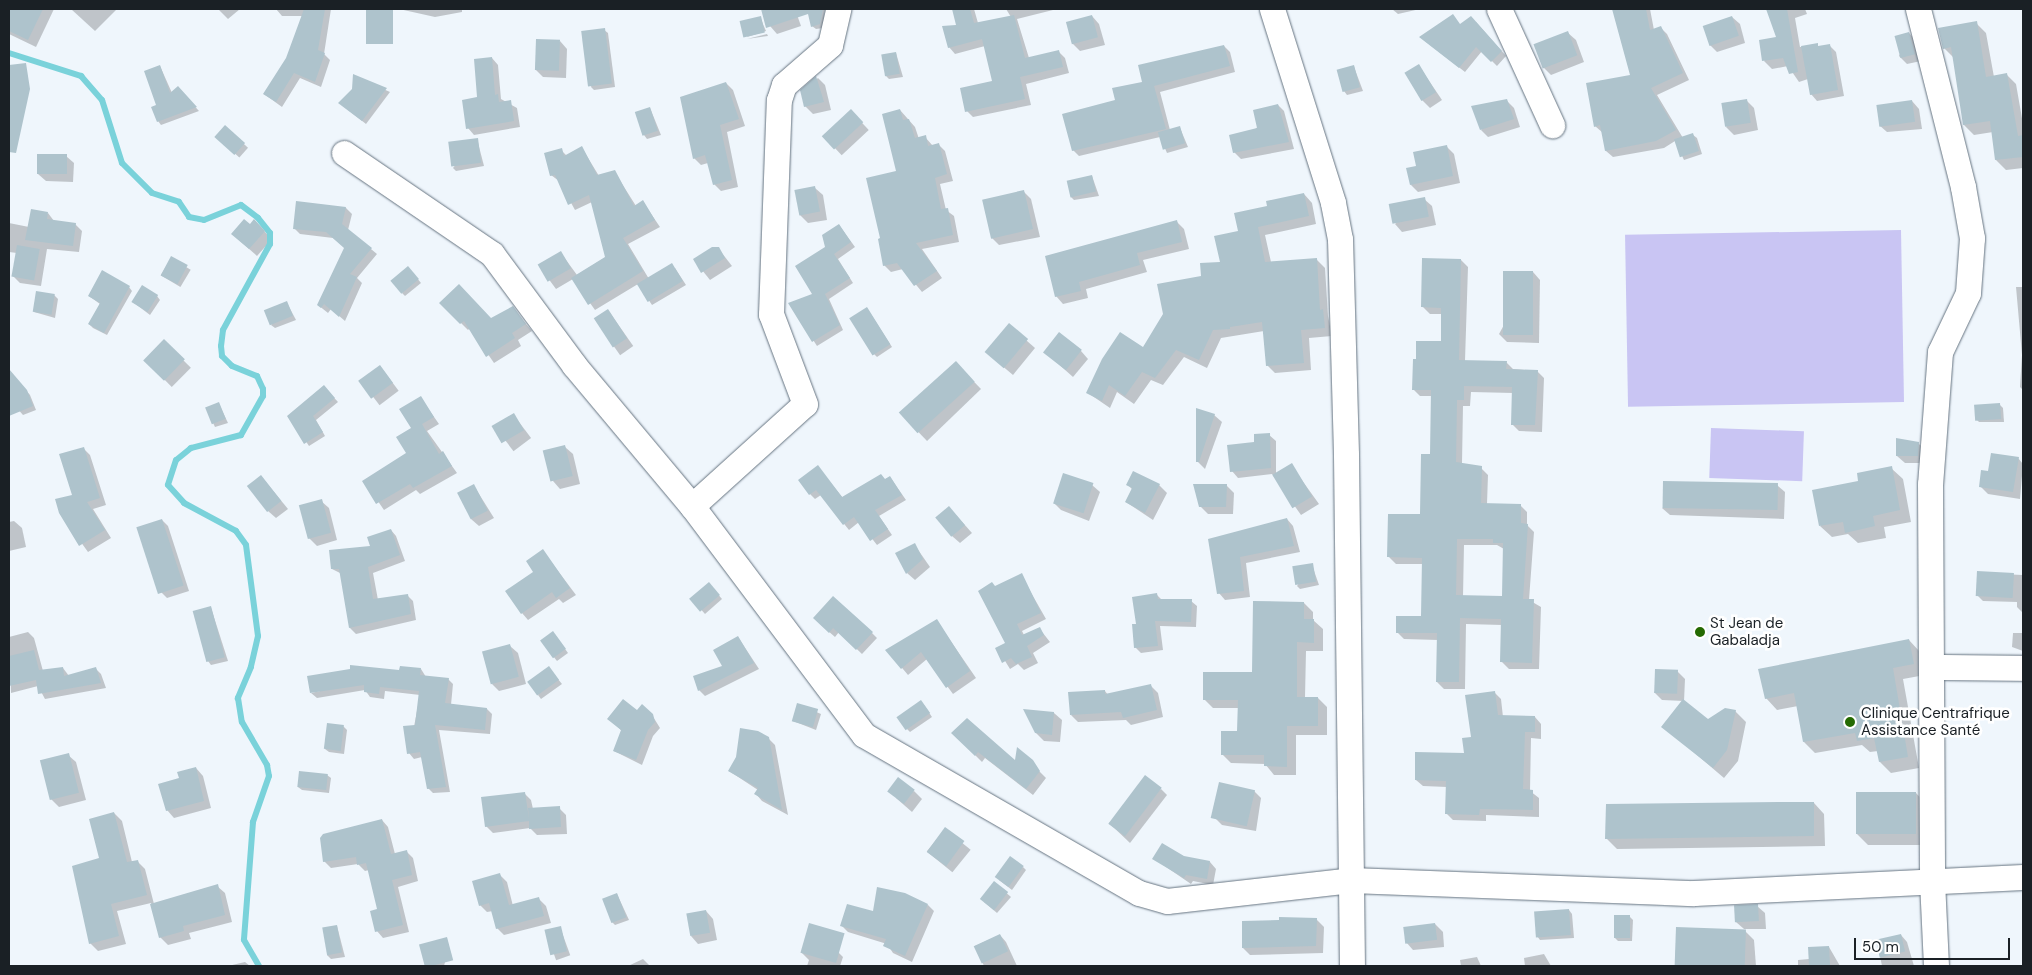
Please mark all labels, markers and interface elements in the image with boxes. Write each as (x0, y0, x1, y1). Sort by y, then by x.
place label: St Jean de Gabaladja (1710, 614, 1783, 649)
marker: St Jean de Gabaladja (1694, 626, 1706, 638)
place label: Clinique Centrafrique Assistance Santé (1861, 704, 2010, 739)
marker: Clinique Centrafrique Assistance Santé (1843, 715, 1857, 729)
scale bar (1857, 928, 2013, 960)
text: 50 m (1862, 937, 1899, 957)

